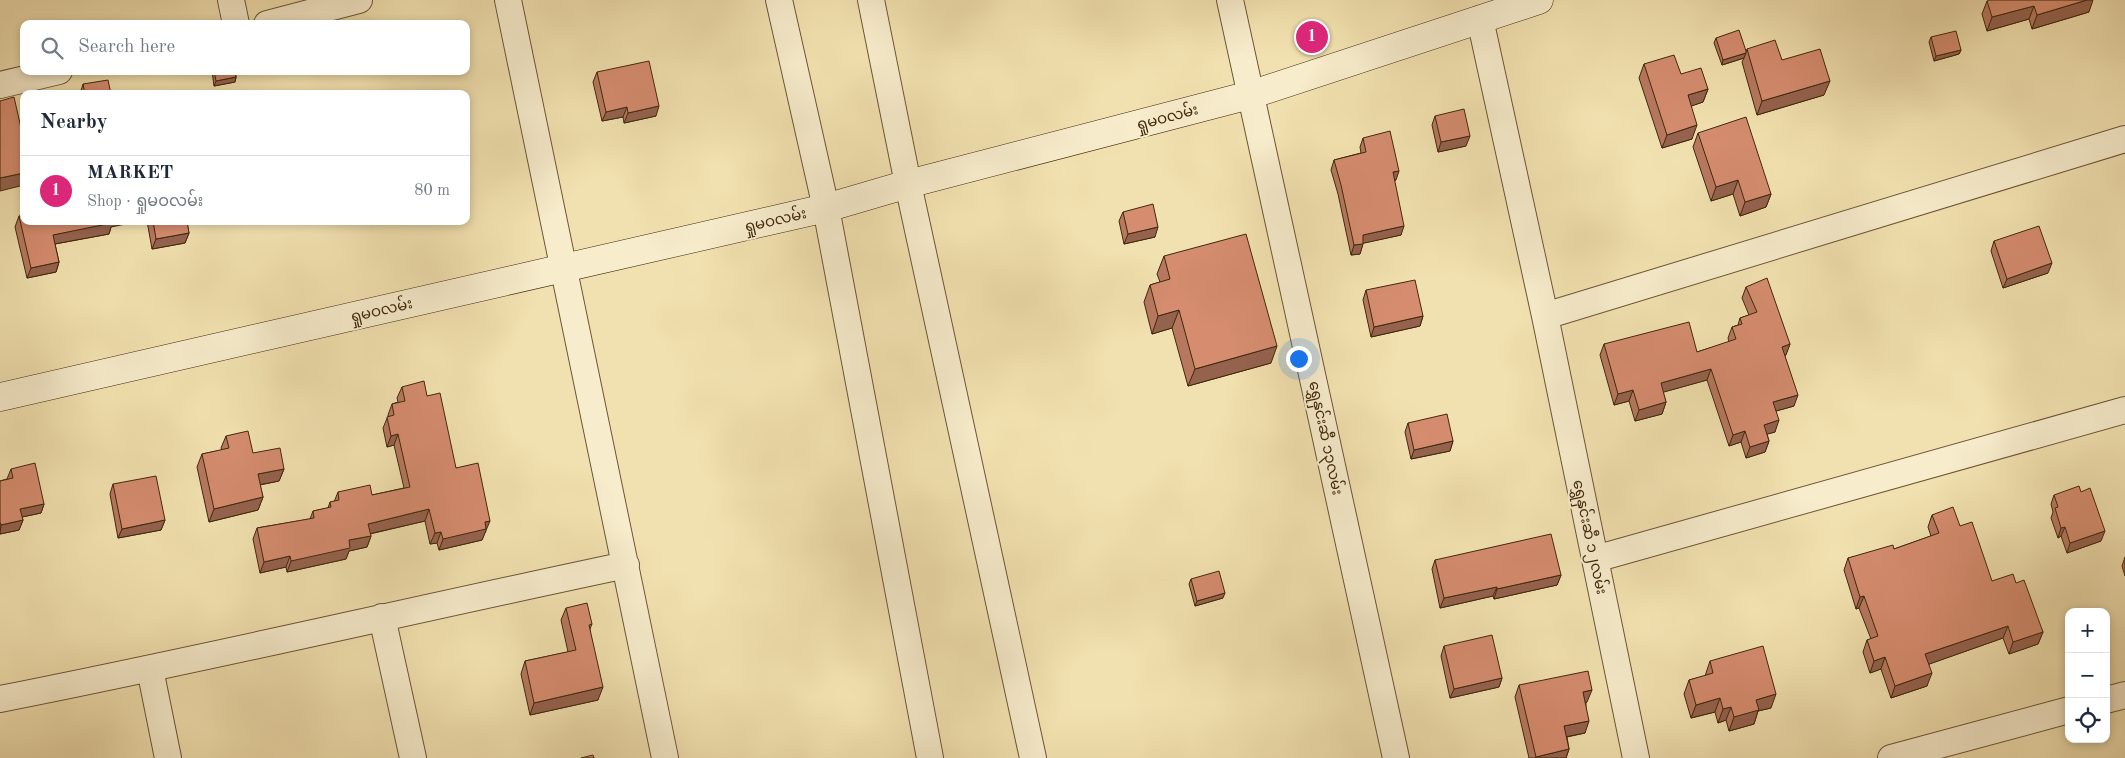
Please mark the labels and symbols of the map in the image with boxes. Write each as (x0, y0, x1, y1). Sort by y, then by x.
pin: 1 (1296, 18, 1328, 56)
street label: ရှုမဝလမ်း (1134, 99, 1201, 137)
street label: ရှုမဝလမ်း (742, 203, 809, 239)
street label: ရှုမဝလမ်း (348, 293, 415, 329)
your location (1286, 346, 1312, 372)
street label: ရွှေနှင်းဆီ ၁၃လမ်း (1302, 379, 1348, 497)
street label: ရွှေနှင်းဆီ ၁၂လမ်း (1566, 478, 1612, 597)

